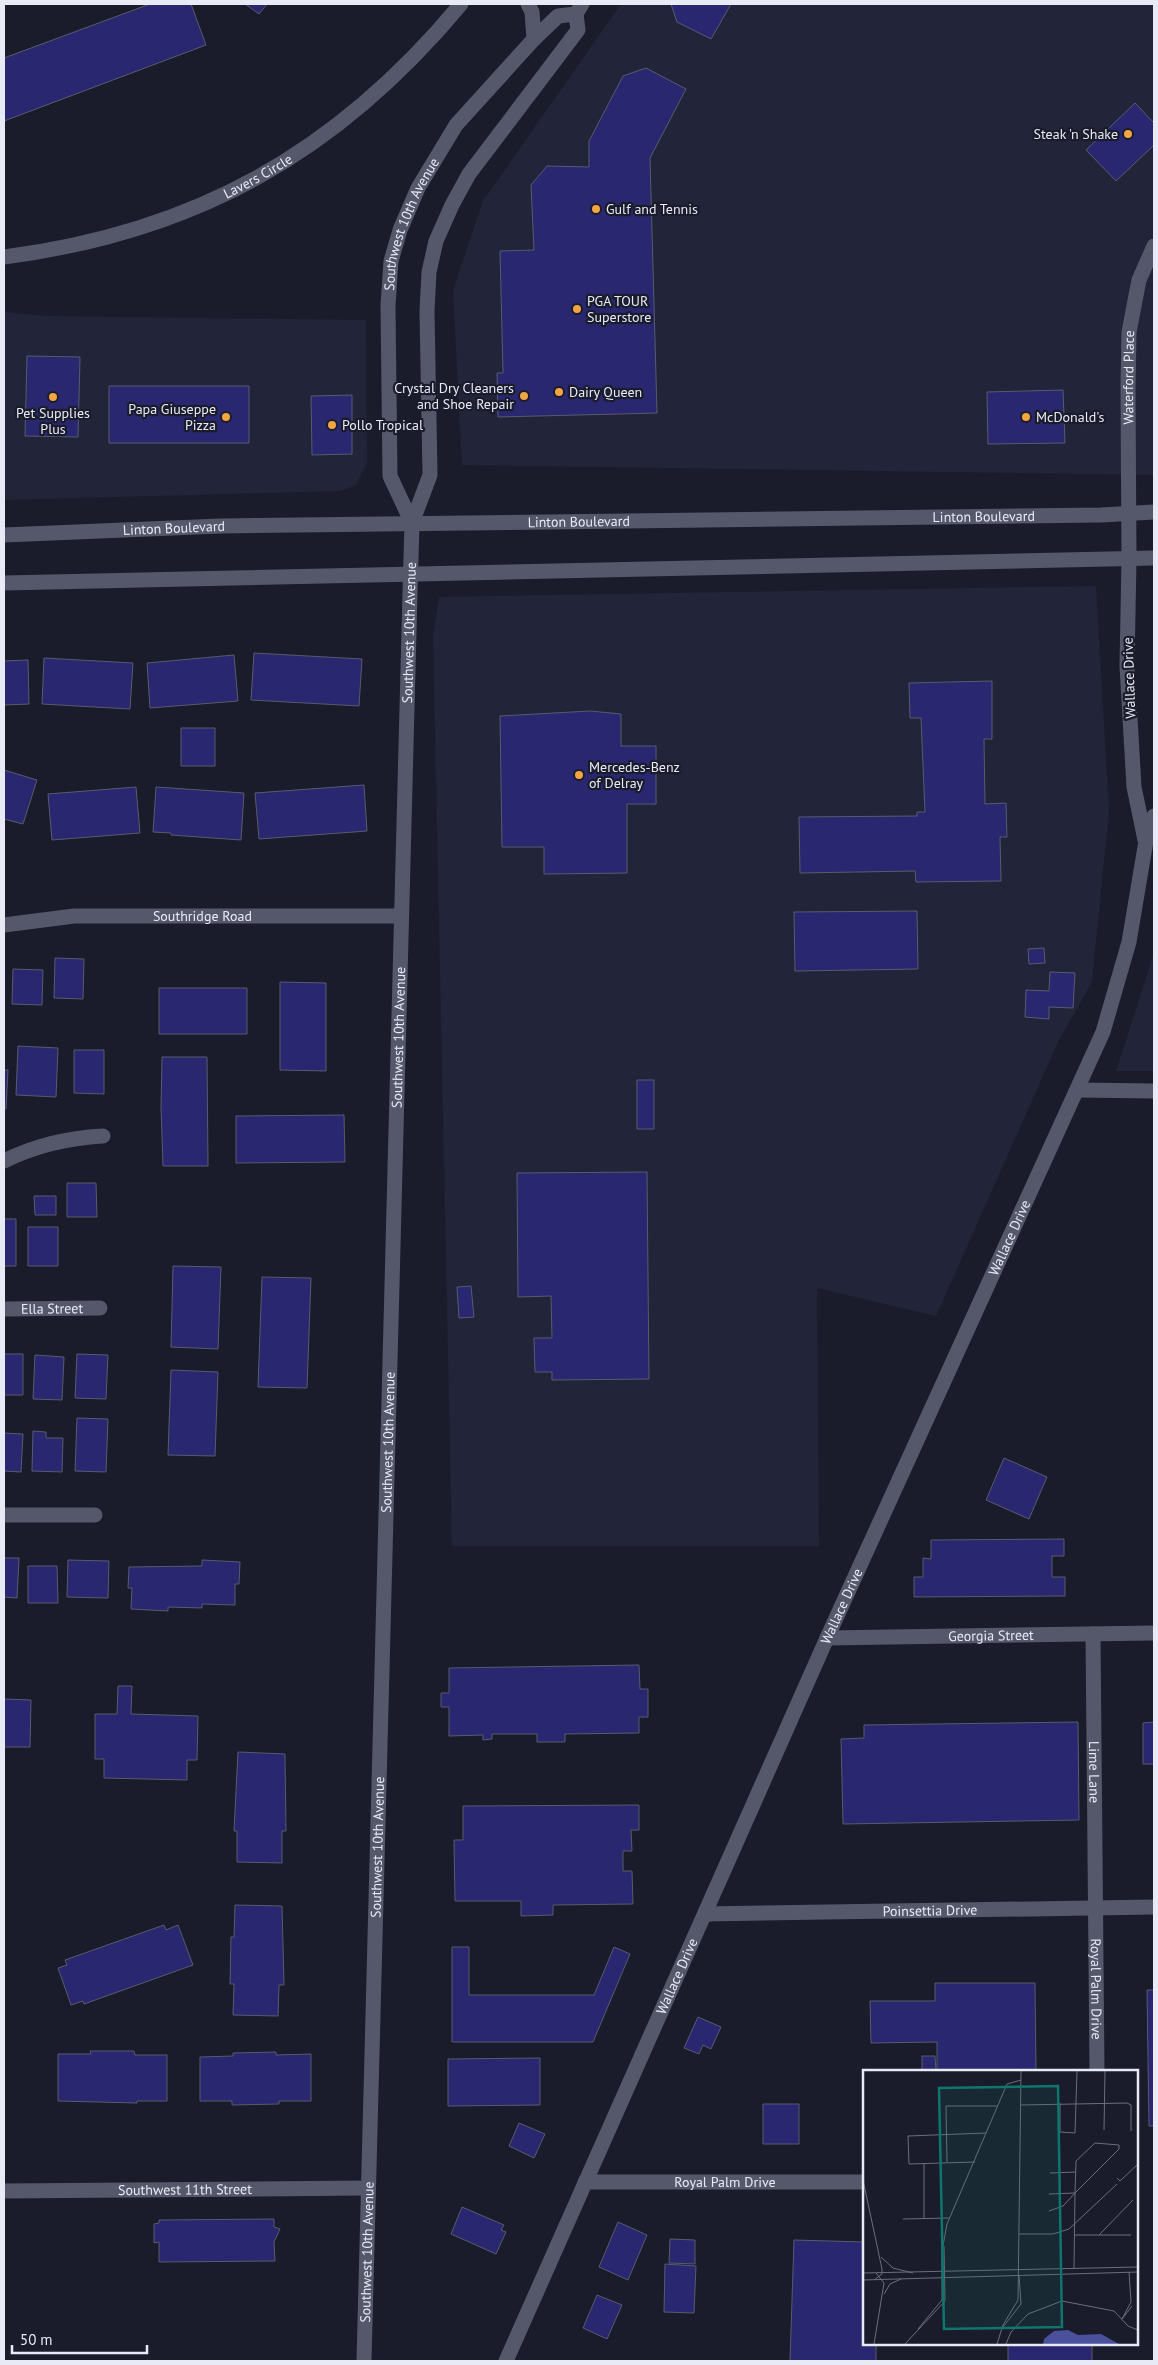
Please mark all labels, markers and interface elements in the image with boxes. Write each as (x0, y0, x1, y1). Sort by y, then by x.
place label: Steak 'n Shake (1034, 125, 1118, 143)
marker: Steak 'n Shake (1122, 128, 1134, 140)
street label: Lavers Circle (220, 150, 296, 203)
street label: Southwest 10th Avenue (380, 154, 443, 291)
place label: Gulf and Tennis (606, 200, 698, 218)
marker: Gulf and Tennis (590, 203, 602, 215)
place label: PGA TOUR Superstore (587, 292, 651, 326)
marker: PGA TOUR Superstore (571, 303, 583, 315)
street label: Waterford Place (1119, 330, 1138, 425)
place label: Crystal Dry Cleaners and Shoe Repair (394, 379, 514, 413)
place label: Dairy Queen (569, 383, 642, 401)
marker: Dairy Queen (553, 386, 565, 398)
marker: Crystal Dry Cleaners and Shoe Repair (518, 390, 530, 402)
marker: Pet Supplies Plus (47, 391, 59, 403)
place label: Papa Giuseppe Pizza (128, 400, 216, 434)
place label: Pet Supplies Plus (16, 404, 90, 438)
place label: McDonald's (1036, 408, 1104, 426)
marker: Papa Giuseppe Pizza (220, 411, 232, 423)
marker: McDonald's (1020, 411, 1032, 423)
place label: Pollo Tropical (342, 416, 423, 434)
marker: Pollo Tropical (326, 419, 338, 431)
street label: Linton Boulevard (932, 507, 1035, 526)
street label: Linton Boulevard (527, 512, 630, 531)
street label: Linton Boulevard (122, 517, 225, 539)
street label: Southwest 10th Avenue (398, 562, 420, 703)
street label: Wallace Drive (1119, 637, 1139, 719)
place label: Mercedes-Benz of Delray (589, 758, 680, 792)
marker: Mercedes-Benz of Delray (573, 769, 585, 781)
street label: Southridge Road (153, 907, 252, 925)
street label: Southwest 10th Avenue (388, 967, 409, 1108)
street label: Wallace Drive (984, 1197, 1034, 1278)
street label: Ella Street (21, 1299, 83, 1318)
street label: Southwest 10th Avenue (377, 1371, 399, 1513)
street label: Wallace Drive (816, 1565, 867, 1647)
street label: Georgia Street (948, 1626, 1034, 1645)
street label: Lime Lane (1085, 1741, 1104, 1803)
street label: Southwest 10th Avenue (367, 1776, 388, 1918)
street label: Poinsettia Drive (882, 1901, 977, 1920)
street label: Wallace Drive (652, 1935, 702, 2017)
street label: Royal Palm Drive (1087, 1938, 1106, 2040)
inset map (863, 2070, 1138, 2345)
street label: Royal Palm Drive (674, 2173, 776, 2191)
street label: Southwest 11th Street (118, 2180, 252, 2199)
street label: Southwest 10th Avenue (356, 2181, 378, 2323)
scale bar (12, 2322, 148, 2354)
text: 50 m (20, 2330, 53, 2349)

